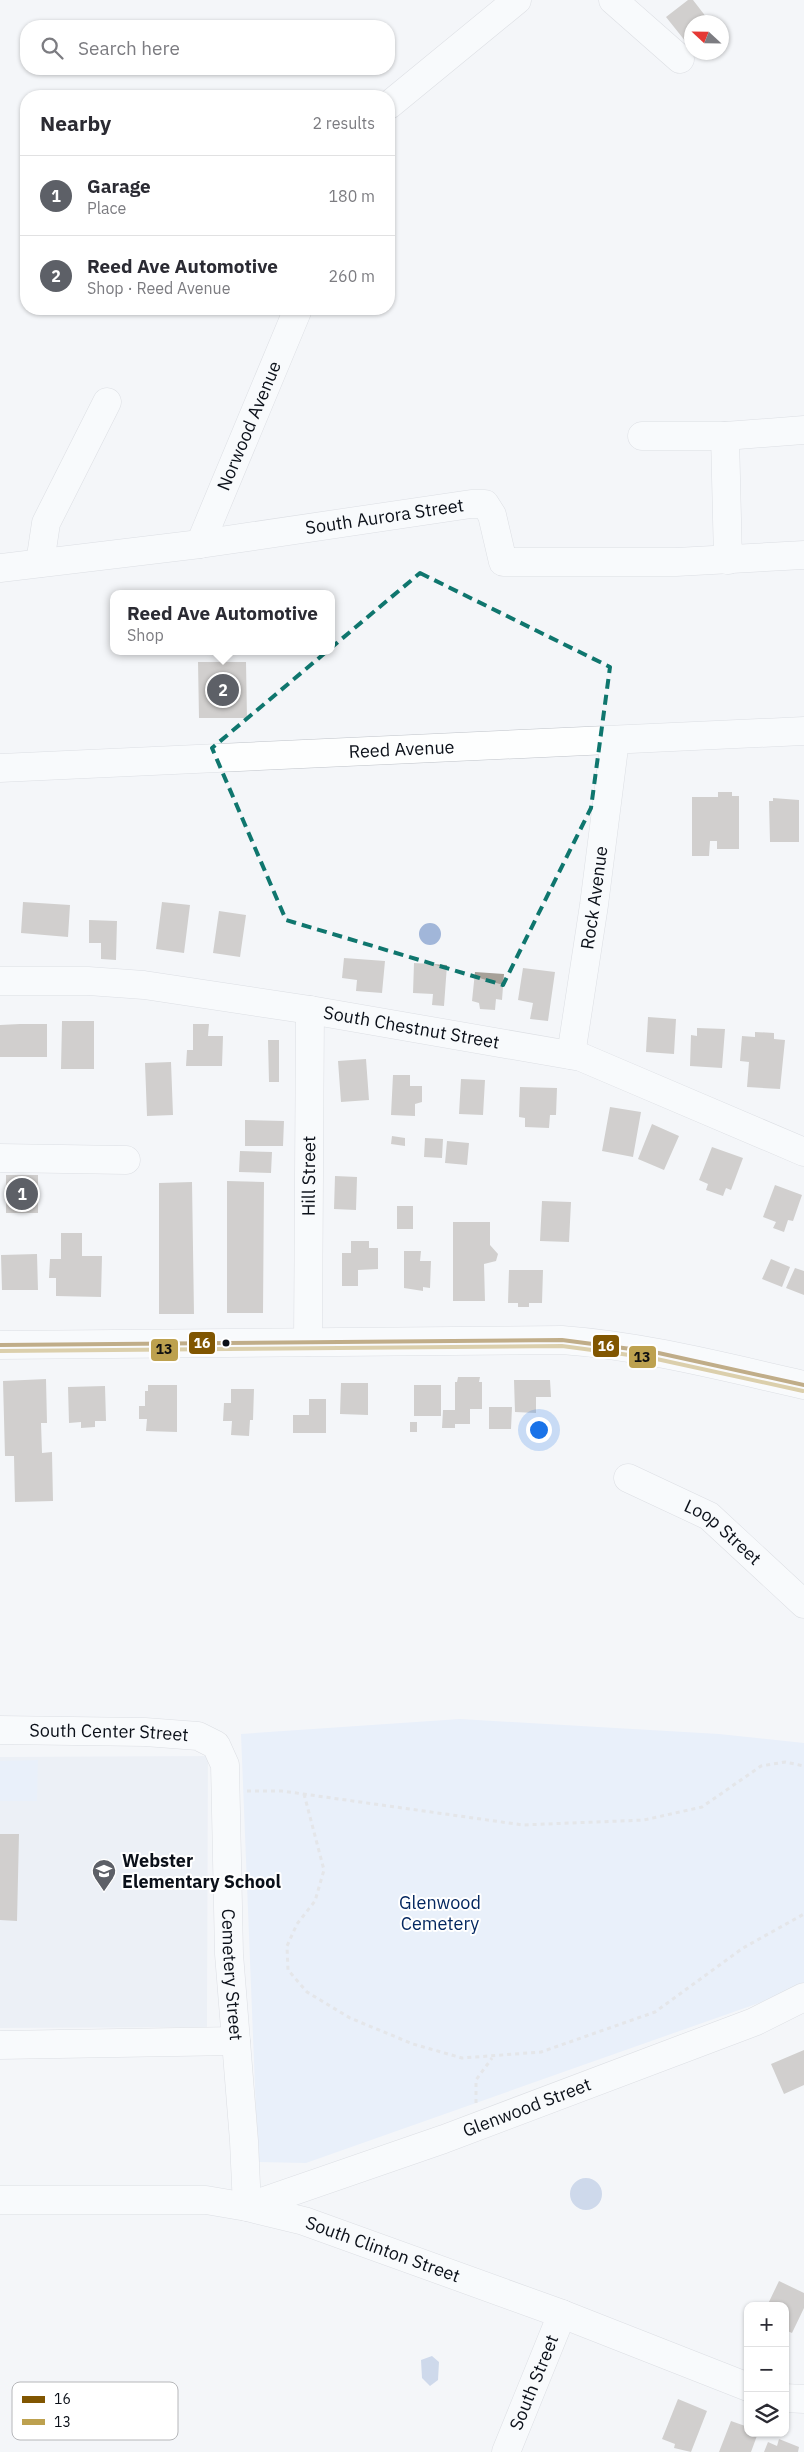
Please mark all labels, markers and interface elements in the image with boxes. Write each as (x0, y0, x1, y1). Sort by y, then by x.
north arrow (684, 15, 729, 60)
search box (20, 20, 395, 75)
icon: search (38, 34, 66, 62)
text: Search here (78, 36, 180, 60)
text: Nearby (40, 109, 111, 137)
text: 2 results (312, 113, 375, 133)
text: Garage (87, 174, 151, 198)
text: 1 (51, 186, 61, 206)
text: 180 m (328, 186, 375, 206)
text: Place (87, 198, 126, 218)
text: Reed Ave Automotive (87, 254, 278, 278)
text: 2 (51, 266, 61, 286)
text: 260 m (328, 266, 375, 286)
text: Shop · Reed Avenue (87, 278, 230, 298)
street label: Norwood Avenue (212, 357, 286, 494)
street label: South Aurora Street (304, 493, 465, 539)
popup (110, 590, 335, 655)
text: Reed Ave Automotive (127, 601, 318, 625)
text: Shop (127, 625, 164, 645)
pin: 2 (207, 671, 239, 709)
street label: Reed Avenue (348, 735, 455, 763)
street label: Rock Avenue (575, 844, 612, 951)
street label: South Chestnut Street (322, 1001, 501, 1054)
street label: Hill Street (297, 1136, 320, 1216)
pin: 1 (6, 1175, 38, 1213)
line badge: 16 (188, 1331, 216, 1355)
text: 16 (194, 1334, 210, 1352)
line badge: 16 (592, 1334, 620, 1358)
text: 16 (598, 1337, 614, 1355)
line badge: 13 (150, 1338, 179, 1362)
unlabelled marker (221, 1338, 231, 1348)
text: 13 (156, 1340, 172, 1358)
line badge: 13 (628, 1345, 657, 1369)
text: 13 (634, 1348, 650, 1366)
your location (526, 1417, 552, 1443)
street label: Loop Street (681, 1494, 766, 1570)
street label: South Center Street (29, 1718, 189, 1746)
place label: Webster Elementary School (122, 1849, 281, 1893)
school or university icon: Webster Elementary School (91, 1858, 117, 1892)
park label: Glenwood Cemetery (399, 1891, 481, 1935)
street label: Cemetery Street (217, 1908, 248, 2041)
street label: Glenwood Street (459, 2073, 594, 2142)
street label: South Clinton Street (302, 2211, 463, 2287)
map controls (744, 2302, 789, 2437)
button: + (744, 2302, 789, 2347)
street label: South Street (504, 2331, 563, 2433)
button: − (744, 2347, 789, 2392)
legend (12, 2382, 178, 2440)
text: 16 (54, 2390, 71, 2408)
button: layers (744, 2392, 789, 2437)
text: 13 (54, 2413, 71, 2431)

